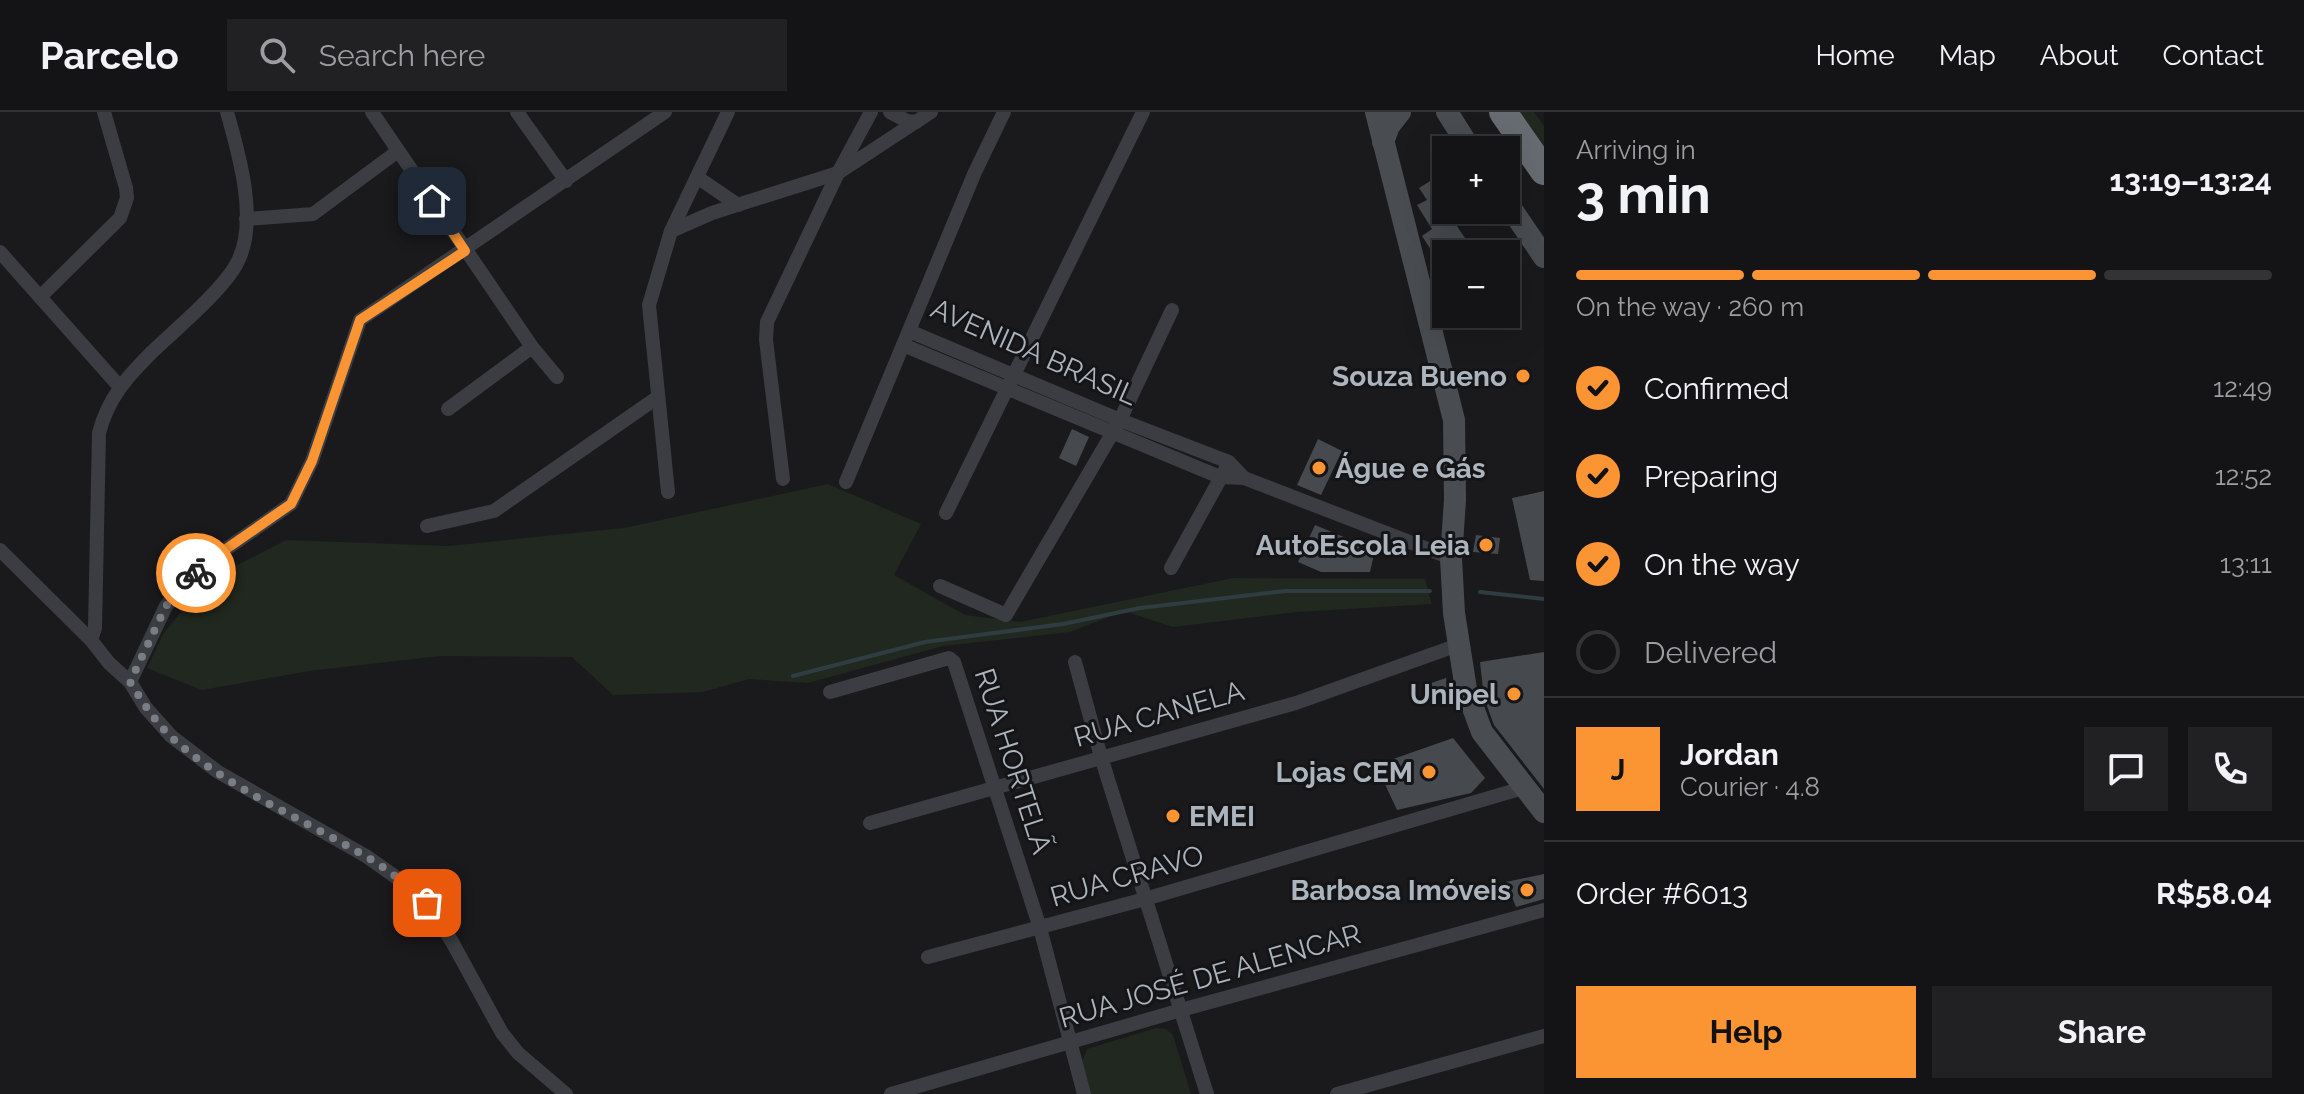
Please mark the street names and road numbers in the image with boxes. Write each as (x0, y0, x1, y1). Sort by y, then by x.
street label: AVENIDA BRASIL (926, 292, 1142, 412)
street label: RUA HORTELÃ (967, 664, 1059, 858)
street label: RUA CANELA (1070, 674, 1248, 754)
street label: RUA CRAVO (1047, 838, 1207, 914)
street label: RUA JOSÉ DE ALENCAR (1055, 917, 1365, 1035)

